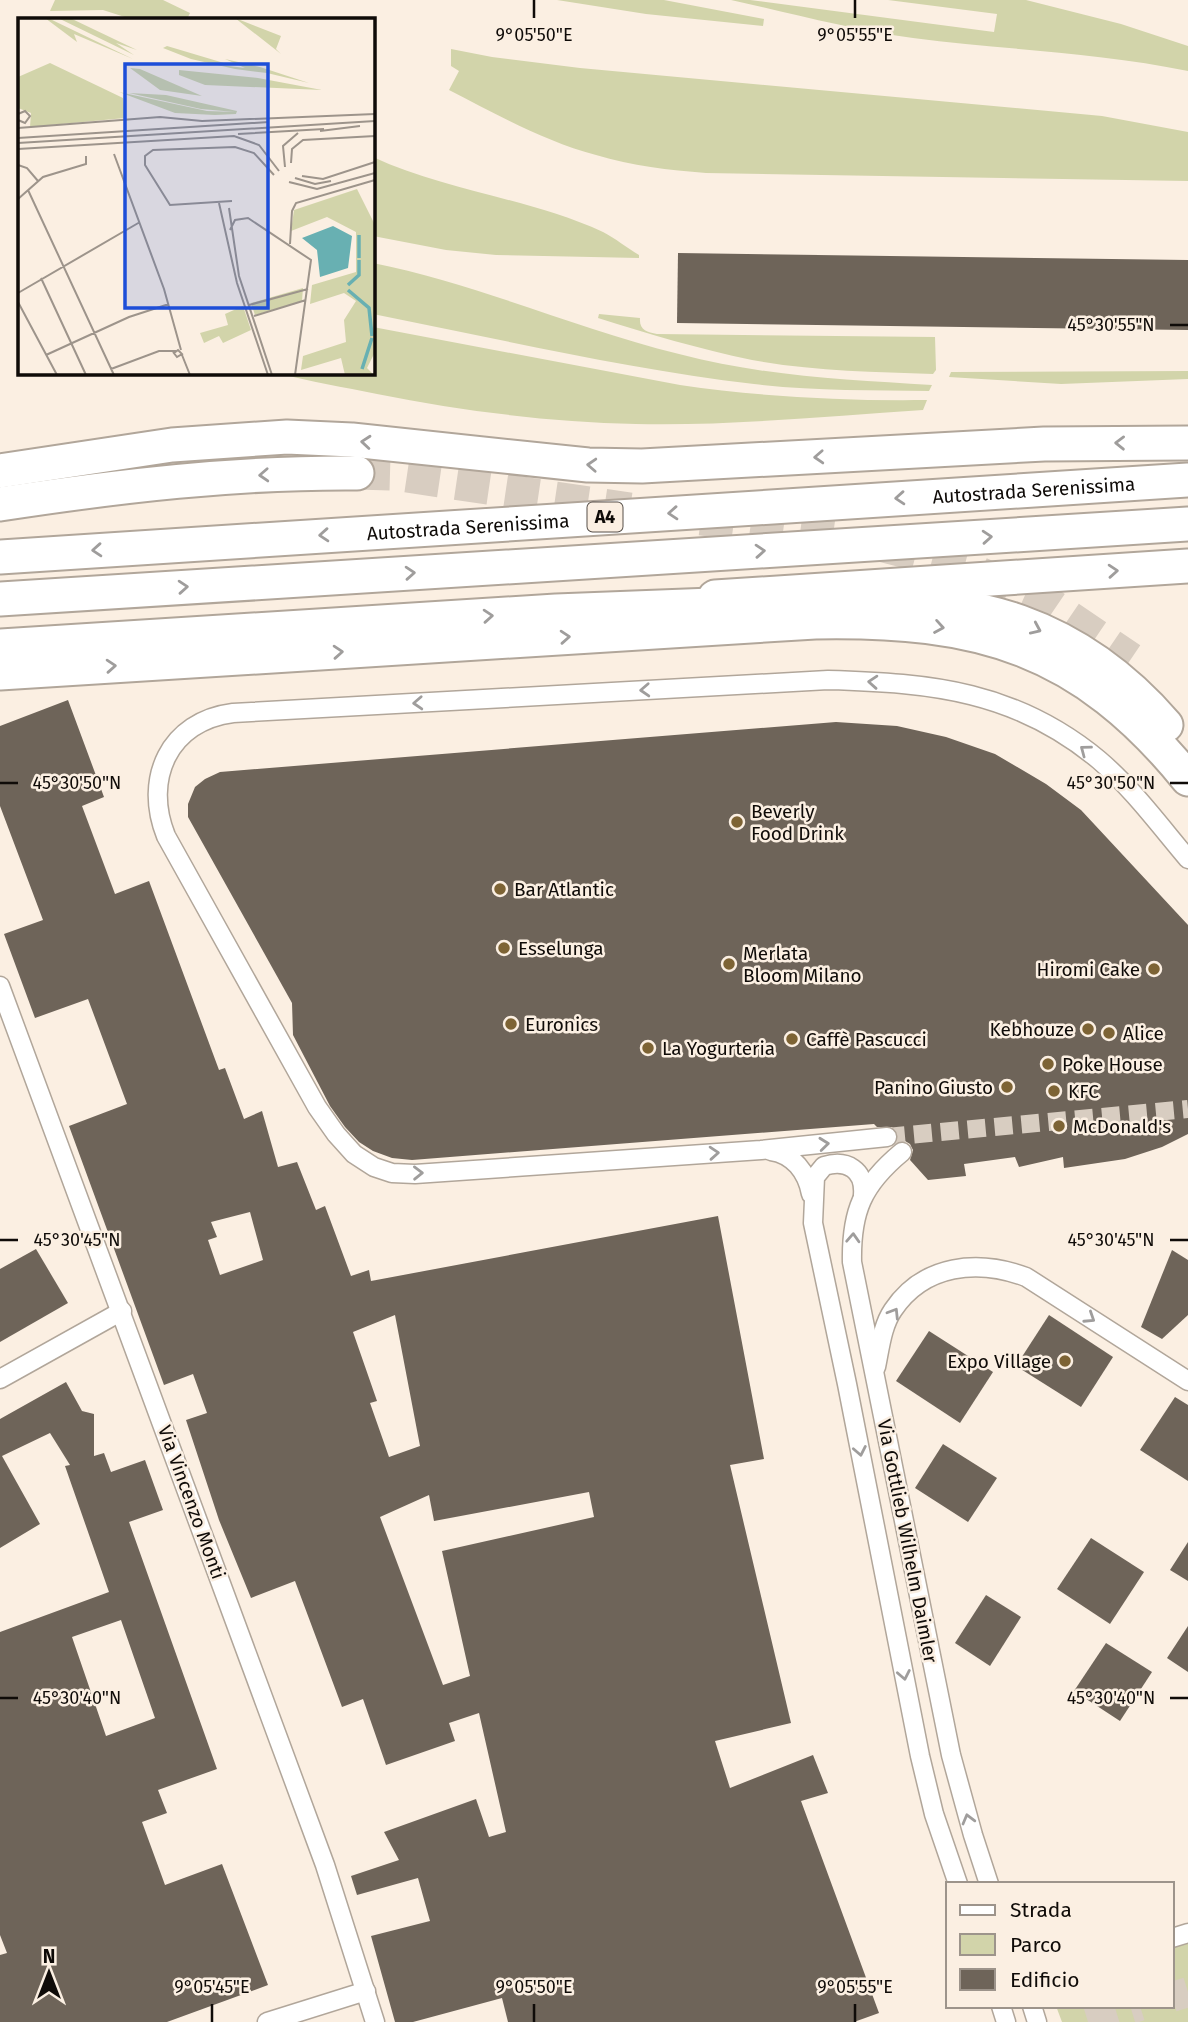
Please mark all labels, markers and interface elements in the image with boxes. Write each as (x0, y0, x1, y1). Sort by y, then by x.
inset map (18, 18, 374, 374)
text: 9°05'50"E (495, 24, 573, 46)
text: 9°05'55"E (817, 24, 893, 46)
text: 45°30'55"N (1067, 314, 1155, 336)
one-way arrow (360, 435, 371, 450)
one-way arrow (1114, 435, 1125, 450)
one-way arrow (813, 449, 824, 464)
one-way arrow (586, 457, 597, 472)
one-way arrow (258, 467, 269, 482)
street label: Autostrada Serenissima (932, 472, 1136, 509)
one-way arrow (894, 490, 905, 505)
road number: A4 (588, 503, 622, 532)
one-way arrow (667, 505, 678, 520)
street label: Autostrada Serenissima (366, 509, 570, 545)
one-way arrow (318, 528, 329, 543)
one-way arrow (981, 530, 992, 545)
one-way arrow (91, 542, 102, 557)
one-way arrow (754, 544, 765, 559)
one-way arrow (1108, 563, 1119, 578)
one-way arrow (405, 566, 416, 581)
one-way arrow (178, 580, 189, 595)
one-way arrow (483, 609, 494, 624)
one-way arrow (933, 619, 945, 634)
one-way arrow (1030, 620, 1042, 634)
one-way arrow (560, 630, 571, 645)
one-way arrow (333, 644, 344, 659)
one-way arrow (106, 659, 117, 674)
one-way arrow (867, 675, 878, 690)
one-way arrow (640, 683, 651, 698)
one-way arrow (412, 695, 423, 710)
one-way arrow (1081, 745, 1093, 758)
text: 45°30'50"N (33, 772, 121, 794)
text: 45°30'50"N (1067, 772, 1155, 794)
place label: Beverly Food Drink (751, 800, 844, 845)
marker: Beverly Food Drink (729, 814, 745, 830)
place label: Bar Atlantic (514, 878, 614, 901)
marker: Bar Atlantic (492, 881, 508, 897)
place label: Esselunga (518, 937, 604, 960)
marker: Esselunga (496, 940, 512, 956)
place label: Merlata Bloom Milano (743, 942, 862, 987)
marker: Merlata Bloom Milano (721, 956, 737, 972)
place label: Hiromi Cake (1036, 958, 1140, 981)
marker: Hiromi Cake (1146, 961, 1162, 977)
place label: Euronics (525, 1013, 598, 1036)
marker: Euronics (503, 1016, 519, 1032)
place label: Kebhouze (990, 1018, 1074, 1041)
marker: Kebhouze (1080, 1021, 1096, 1037)
place label: Alice (1123, 1022, 1164, 1045)
marker: Alice (1101, 1025, 1117, 1041)
place label: Caffè Pascucci (806, 1028, 927, 1051)
marker: Caffè Pascucci (784, 1031, 800, 1047)
place label: La Yogurteria (662, 1037, 775, 1060)
marker: La Yogurteria (640, 1040, 656, 1056)
place label: Poke House (1062, 1053, 1163, 1076)
marker: Poke House (1040, 1056, 1056, 1072)
place label: Panino Giusto (874, 1076, 993, 1099)
marker: Panino Giusto (999, 1079, 1015, 1095)
place label: KFC (1068, 1080, 1099, 1103)
marker: KFC (1046, 1083, 1062, 1099)
place label: McDonald's (1073, 1115, 1171, 1138)
marker: McDonald's (1051, 1118, 1067, 1134)
one-way arrow (818, 1136, 830, 1151)
one-way arrow (709, 1146, 720, 1161)
one-way arrow (412, 1166, 423, 1181)
text: 45°30'45"N (33, 1229, 121, 1251)
text: 45°30'45"N (1067, 1229, 1155, 1251)
one-way arrow (845, 1232, 860, 1243)
one-way arrow (885, 1308, 898, 1321)
one-way arrow (1083, 1310, 1096, 1323)
place label: Expo Village (947, 1350, 1051, 1373)
marker: Expo Village (1057, 1353, 1073, 1369)
street label: Via Gottlieb Wilhelm Daimler (873, 1417, 943, 1666)
street label: Via Vincenzo Monti (153, 1422, 230, 1582)
one-way arrow (852, 1445, 867, 1457)
one-way arrow (896, 1669, 911, 1681)
text: 45°30'40"N (33, 1687, 121, 1709)
text: 45°30'40"N (1067, 1687, 1155, 1709)
one-way arrow (962, 1813, 976, 1825)
legend (946, 1882, 1174, 2008)
text: Strada (1010, 1897, 1072, 1923)
text: Parco (1010, 1932, 1062, 1958)
north arrow (14, 1938, 84, 2008)
text: N (43, 1945, 55, 1968)
text: Edificio (1010, 1967, 1080, 1993)
text: 9°05'45"E (174, 1976, 250, 1998)
text: 9°05'50"E (495, 1976, 573, 1998)
text: 9°05'55"E (817, 1976, 893, 1998)

